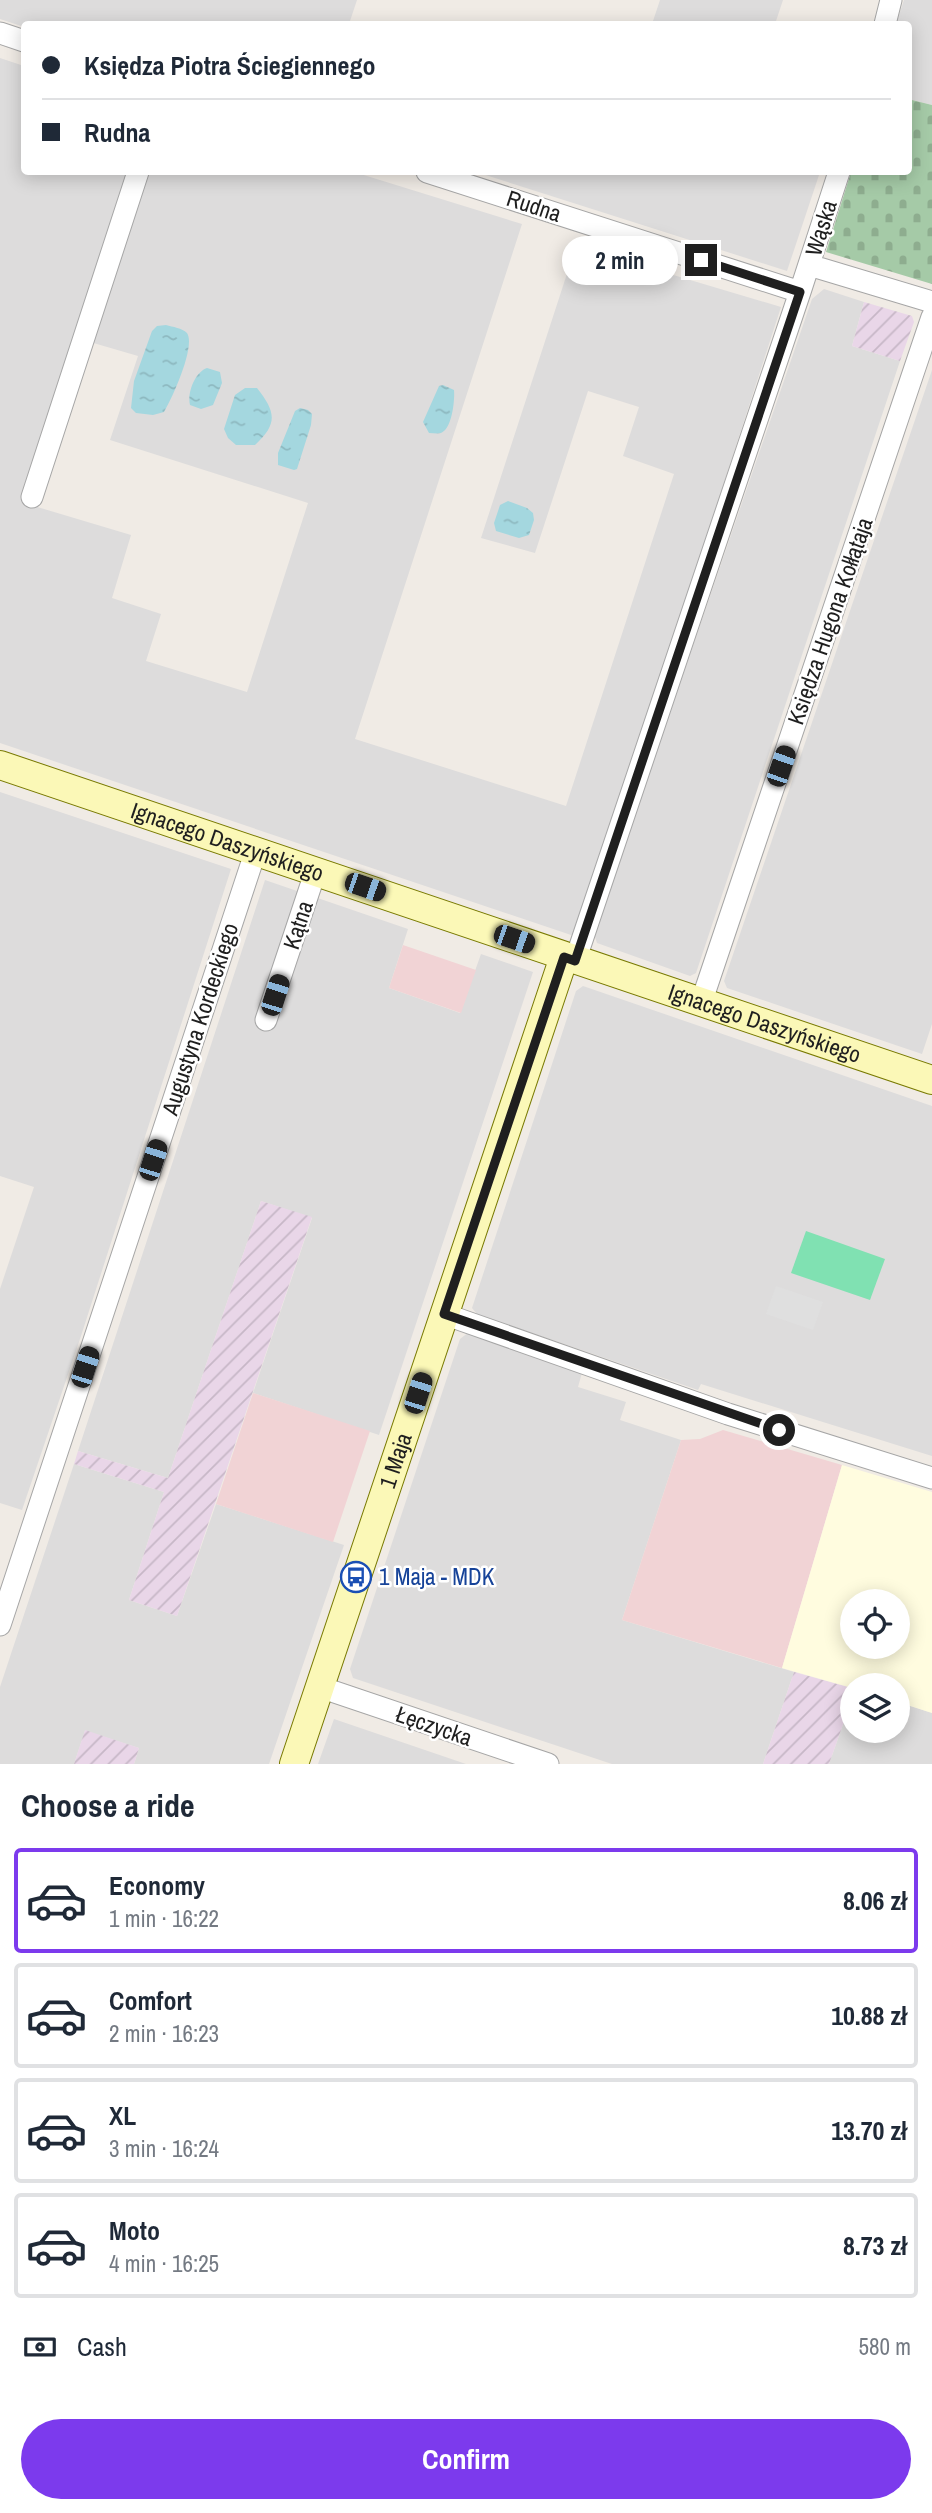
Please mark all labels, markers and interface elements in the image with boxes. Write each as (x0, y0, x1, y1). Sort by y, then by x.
text: Księdza Piotra Ściegiennego (84, 48, 376, 83)
text: Rudna (84, 115, 150, 150)
street label: Rudna (503, 182, 566, 229)
street label: Wąska (797, 196, 844, 260)
callout: 2 min (561, 236, 676, 284)
route end (685, 244, 717, 276)
text: 2 min (595, 245, 645, 276)
street label: Księdza Hugona Kołłątaja (780, 513, 880, 728)
car (765, 743, 798, 789)
street label: Ignacego Daszyńskiego (127, 794, 328, 888)
car (342, 870, 389, 904)
street label: Kątna (275, 896, 320, 953)
street label: Augustyna Kordeckiego (154, 919, 245, 1120)
car (491, 922, 538, 956)
car (259, 972, 292, 1018)
street label: Ignacego Daszyńskiego (664, 976, 865, 1070)
car (137, 1137, 170, 1183)
car (69, 1344, 102, 1390)
car (402, 1370, 435, 1416)
route start (763, 1414, 795, 1446)
street label: 1 Maja (371, 1428, 419, 1492)
bus stop icon: 1 Maja - MDK (339, 1560, 373, 1594)
place label: 1 Maja - MDK (379, 1561, 495, 1592)
map controls (840, 1589, 910, 1743)
button: locate (840, 1589, 910, 1659)
button: layers (840, 1673, 910, 1743)
street label: Łęczycka (392, 1698, 477, 1753)
text: Choose a ride (21, 1784, 195, 1827)
text: Economy (109, 1868, 205, 1903)
icon: car (25, 1869, 88, 1932)
text: 8.06 zł (843, 1883, 907, 1918)
text: 1 min · 16:22 (109, 1903, 219, 1934)
text: Comfort (109, 1983, 192, 2018)
icon: car (25, 1984, 88, 2047)
text: 10.88 zł (831, 1998, 907, 2033)
text: 2 min · 16:23 (109, 2018, 219, 2049)
text: XL (109, 2098, 136, 2133)
icon: car (25, 2099, 88, 2162)
text: 13.70 zł (831, 2113, 907, 2148)
text: 3 min · 16:24 (109, 2133, 219, 2164)
text: Moto (109, 2213, 160, 2248)
icon: car (25, 2214, 88, 2277)
text: 8.73 zł (843, 2228, 907, 2263)
text: 4 min · 16:25 (109, 2248, 219, 2279)
icon: cash (21, 2328, 59, 2366)
text: Cash (77, 2329, 127, 2364)
text: 580 m (859, 2331, 911, 2362)
button: Confirm (21, 2419, 911, 2499)

